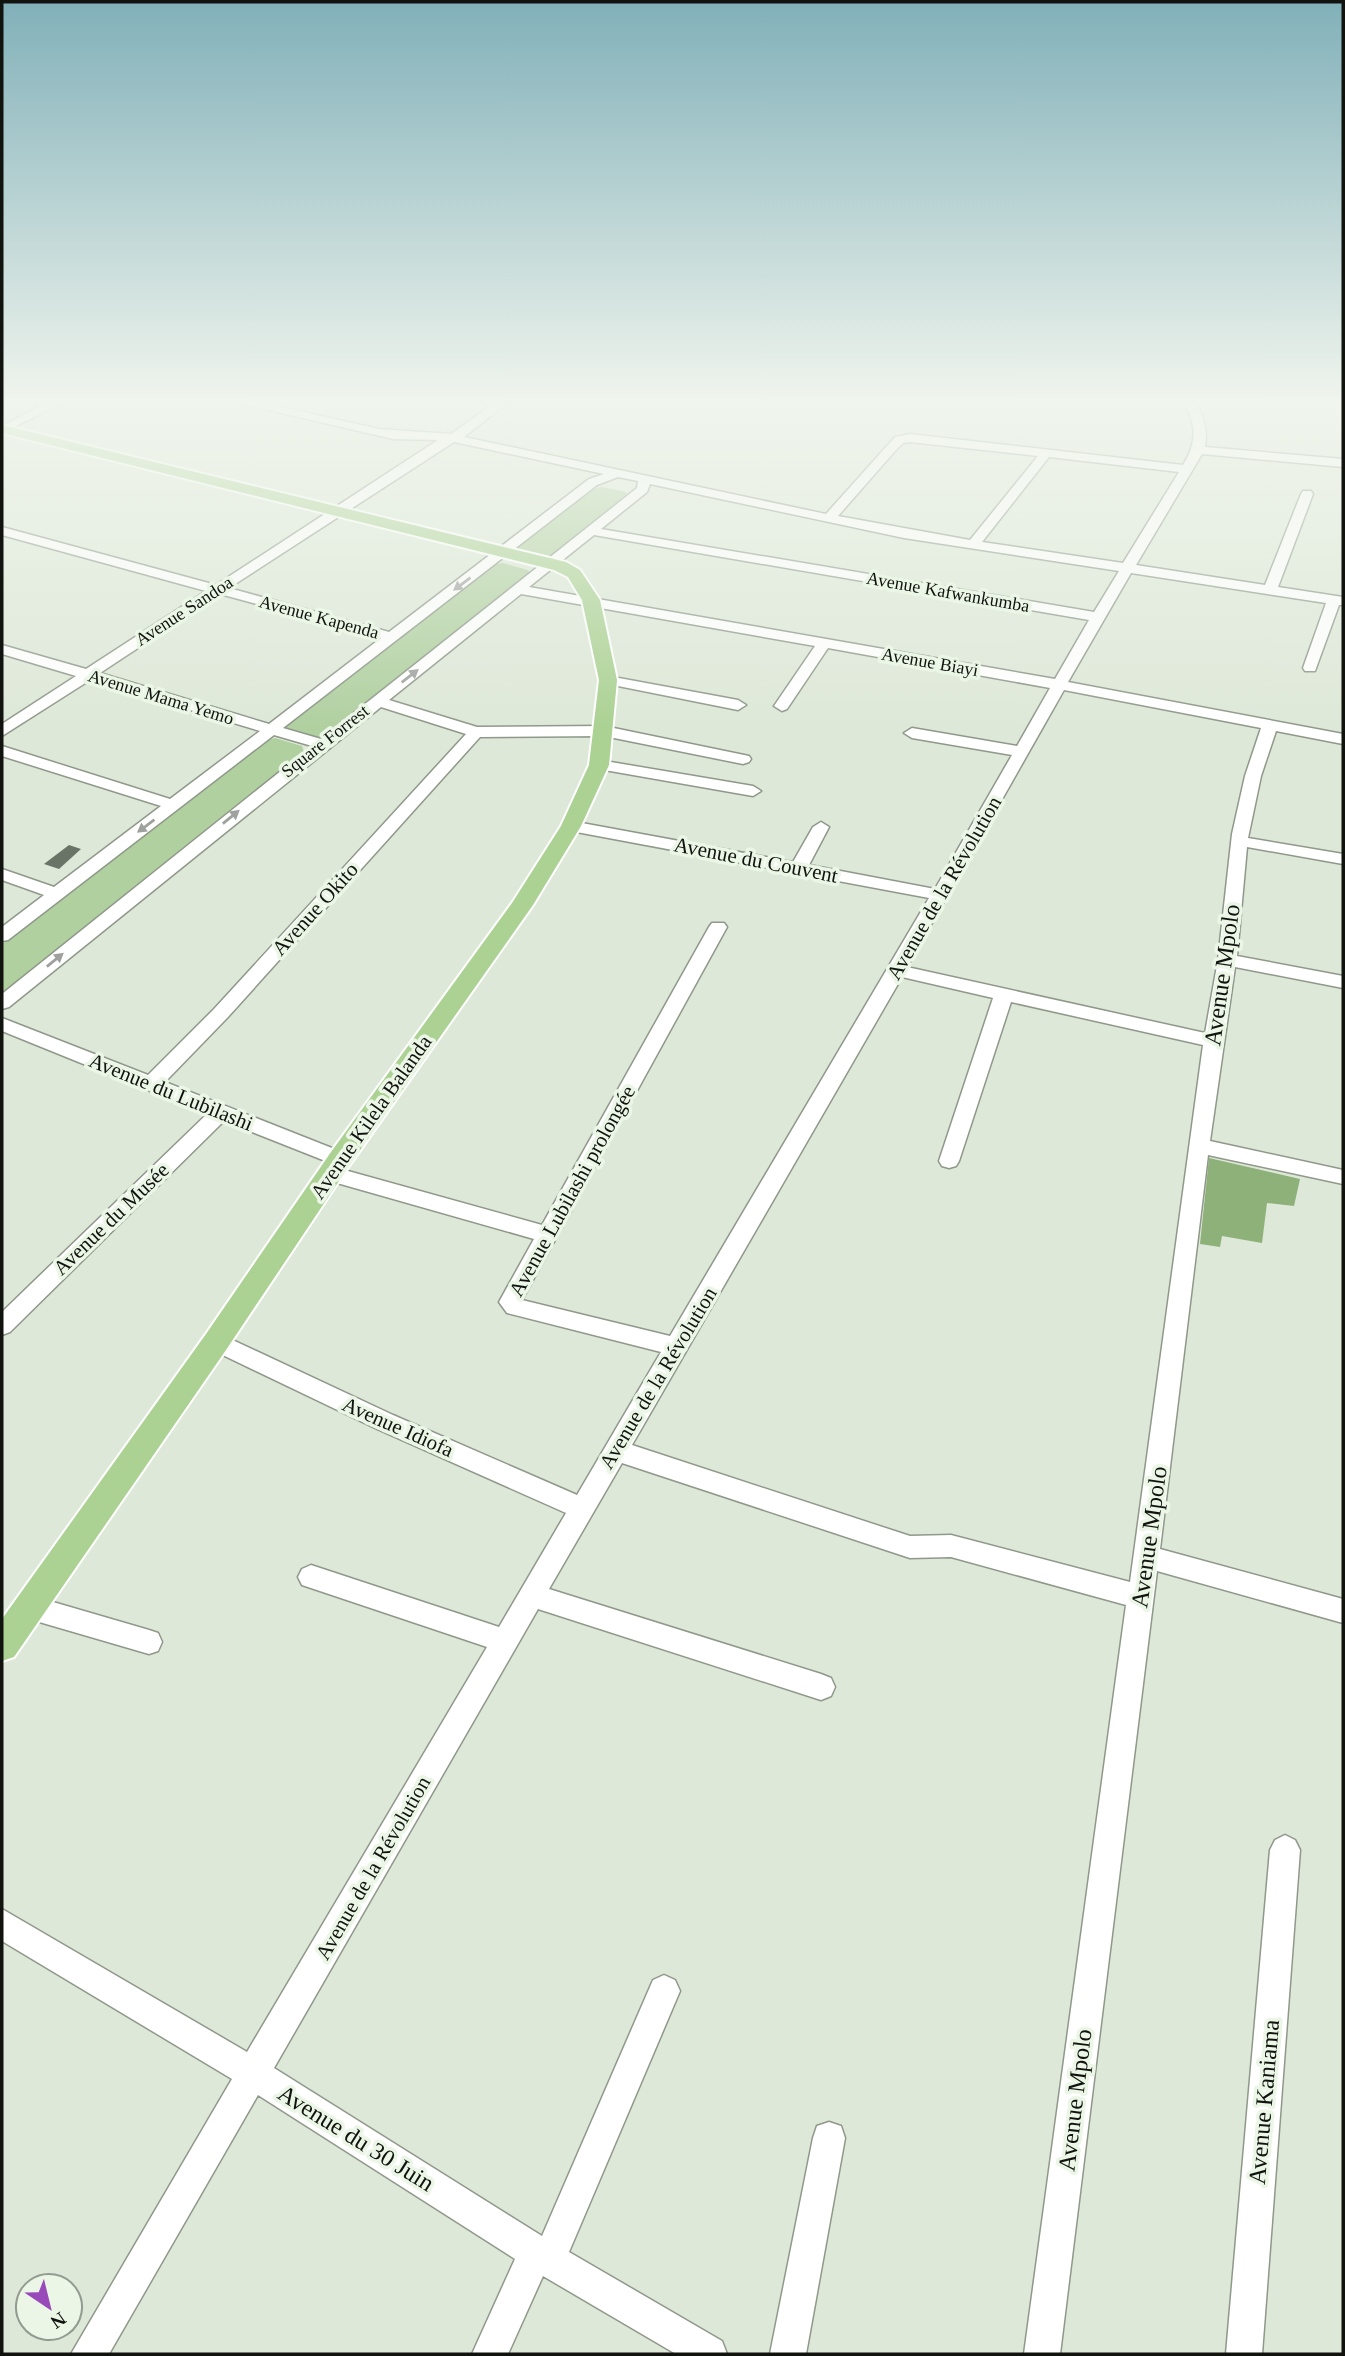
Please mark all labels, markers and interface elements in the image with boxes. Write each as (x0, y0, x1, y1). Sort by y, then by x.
street label: Avenue Kafwankumba (865, 568, 1031, 616)
street label: Avenue Sandoa (132, 572, 236, 650)
one-way arrow (454, 576, 472, 591)
street label: Avenue Kapenda (257, 591, 381, 643)
street label: Avenue Biayi (880, 644, 980, 680)
street label: Avenue Mama Yemo (86, 665, 236, 729)
one-way arrow (401, 669, 419, 683)
street label: Square Forrest (277, 701, 373, 781)
street label: Avenue de la Révolution (882, 792, 1007, 984)
one-way arrow (222, 809, 240, 824)
one-way arrow (137, 819, 155, 833)
street label: Avenue du Couvent (672, 832, 840, 888)
street label: Avenue Okito (267, 858, 363, 960)
street label: Avenue Mpolo (1199, 902, 1245, 1048)
one-way arrow (46, 953, 63, 968)
street label: Avenue Kilela Balanda (305, 1030, 437, 1203)
street label: Avenue du Lubilashi (86, 1048, 257, 1136)
street label: Avenue Lubilashi prolongée (504, 1081, 640, 1301)
street label: Avenue du Musée (48, 1158, 174, 1280)
street label: Avenue de la Révolution (594, 1282, 722, 1473)
street label: Avenue Idiofa (339, 1392, 458, 1462)
street label: Avenue Mpolo (1126, 1464, 1172, 1610)
street label: Avenue de la Révolution (311, 1772, 436, 1964)
street label: Avenue Kaniama (1244, 2018, 1284, 2186)
street label: Avenue Mpolo (1053, 2028, 1097, 2172)
street label: Avenue du 30 Juin (273, 2080, 439, 2196)
north arrow (14, 2272, 84, 2342)
text: N (47, 2308, 70, 2333)

